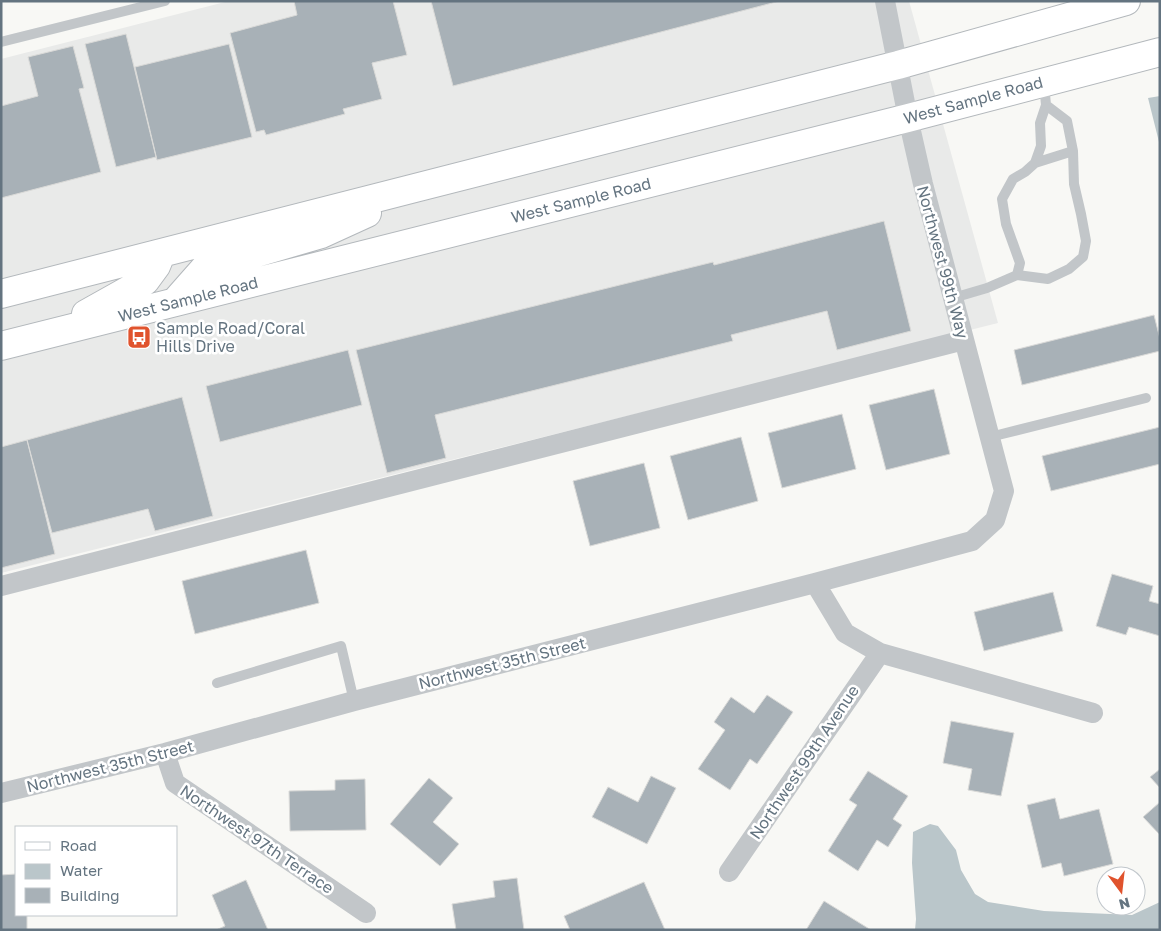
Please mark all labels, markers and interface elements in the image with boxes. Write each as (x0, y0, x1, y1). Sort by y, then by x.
street label: West Sample Road (901, 72, 1045, 128)
street label: West Sample Road (509, 173, 653, 227)
street label: Northwest 99th Way (913, 183, 973, 341)
street label: West Sample Road (116, 272, 260, 326)
place label: Sample Road/Coral Hills Drive (156, 318, 305, 356)
bus stop icon: Sample Road/Coral Hills Drive (126, 324, 152, 350)
street label: Northwest 35th Street (416, 633, 588, 693)
street label: Northwest 99th Avenue (745, 681, 863, 843)
street label: Northwest 35th Street (24, 736, 196, 796)
street label: Northwest 97th Terrace (176, 780, 338, 898)
legend (15, 826, 178, 916)
text: Road (60, 836, 97, 854)
text: Water (60, 861, 103, 879)
north arrow (1096, 866, 1146, 916)
text: Building (60, 886, 120, 904)
text: N (1117, 894, 1132, 914)

